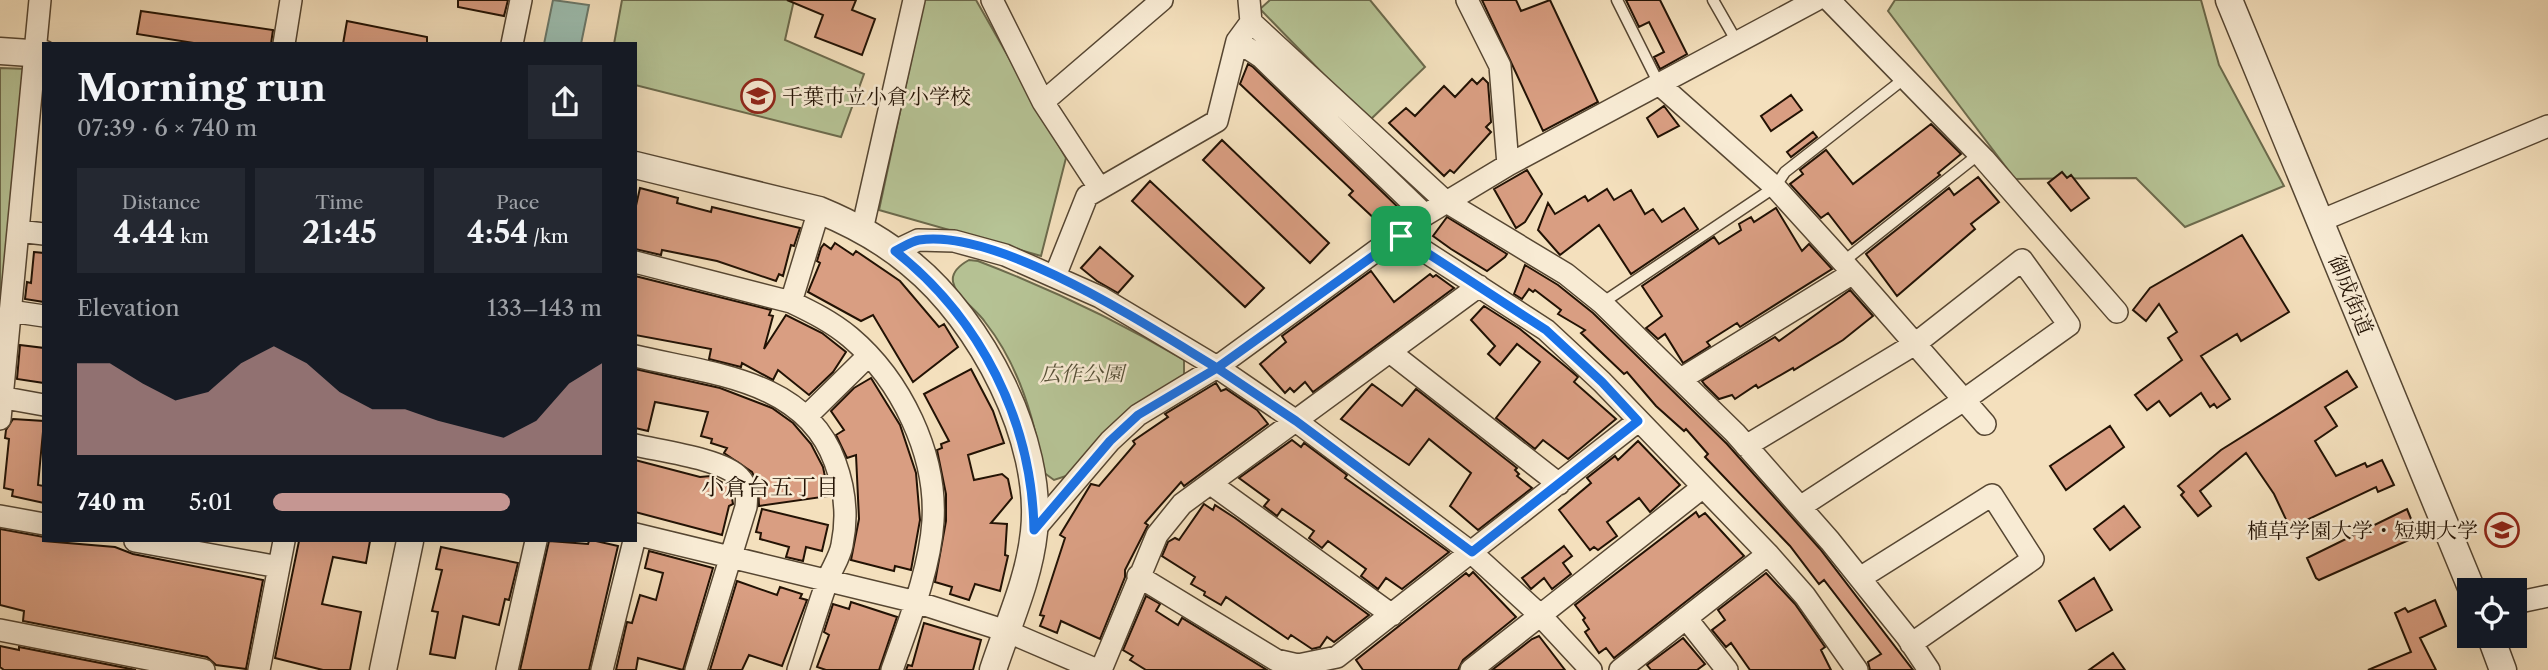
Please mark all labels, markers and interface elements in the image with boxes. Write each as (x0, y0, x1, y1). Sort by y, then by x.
text: Morning run (77, 64, 326, 111)
button: share (528, 65, 602, 139)
school or university icon: 千葉市立小倉小学校 (739, 77, 777, 115)
place label: 千葉市立小倉小学校 (782, 84, 971, 109)
text: 07:39 · 6 × 740 m (77, 114, 257, 142)
text: Distance (122, 191, 200, 214)
text: Time (315, 191, 364, 214)
text: Pace (496, 191, 539, 214)
pin (1371, 206, 1431, 266)
text: 4.44 (113, 214, 175, 251)
text: 21:45 (302, 214, 377, 251)
text: 4:54 (467, 214, 528, 251)
icon: arrive (1382, 217, 1420, 255)
text: km (175, 225, 209, 248)
text: /km (528, 225, 569, 248)
street label: 御成街道 (2324, 251, 2378, 339)
text: Elevation (77, 294, 180, 322)
text: 133–143 m (487, 294, 602, 322)
park label: 広作公園 (1040, 361, 1127, 386)
district label: 小倉台五丁目 (701, 473, 839, 501)
text: 740 m (77, 488, 145, 516)
text: 5:01 (189, 488, 232, 516)
school or university icon: 植草学園大学・短期大学 (2483, 511, 2521, 549)
place label: 植草学園大学・短期大学 (2247, 518, 2478, 543)
map controls (2457, 578, 2527, 648)
button: locate (2457, 578, 2527, 648)

